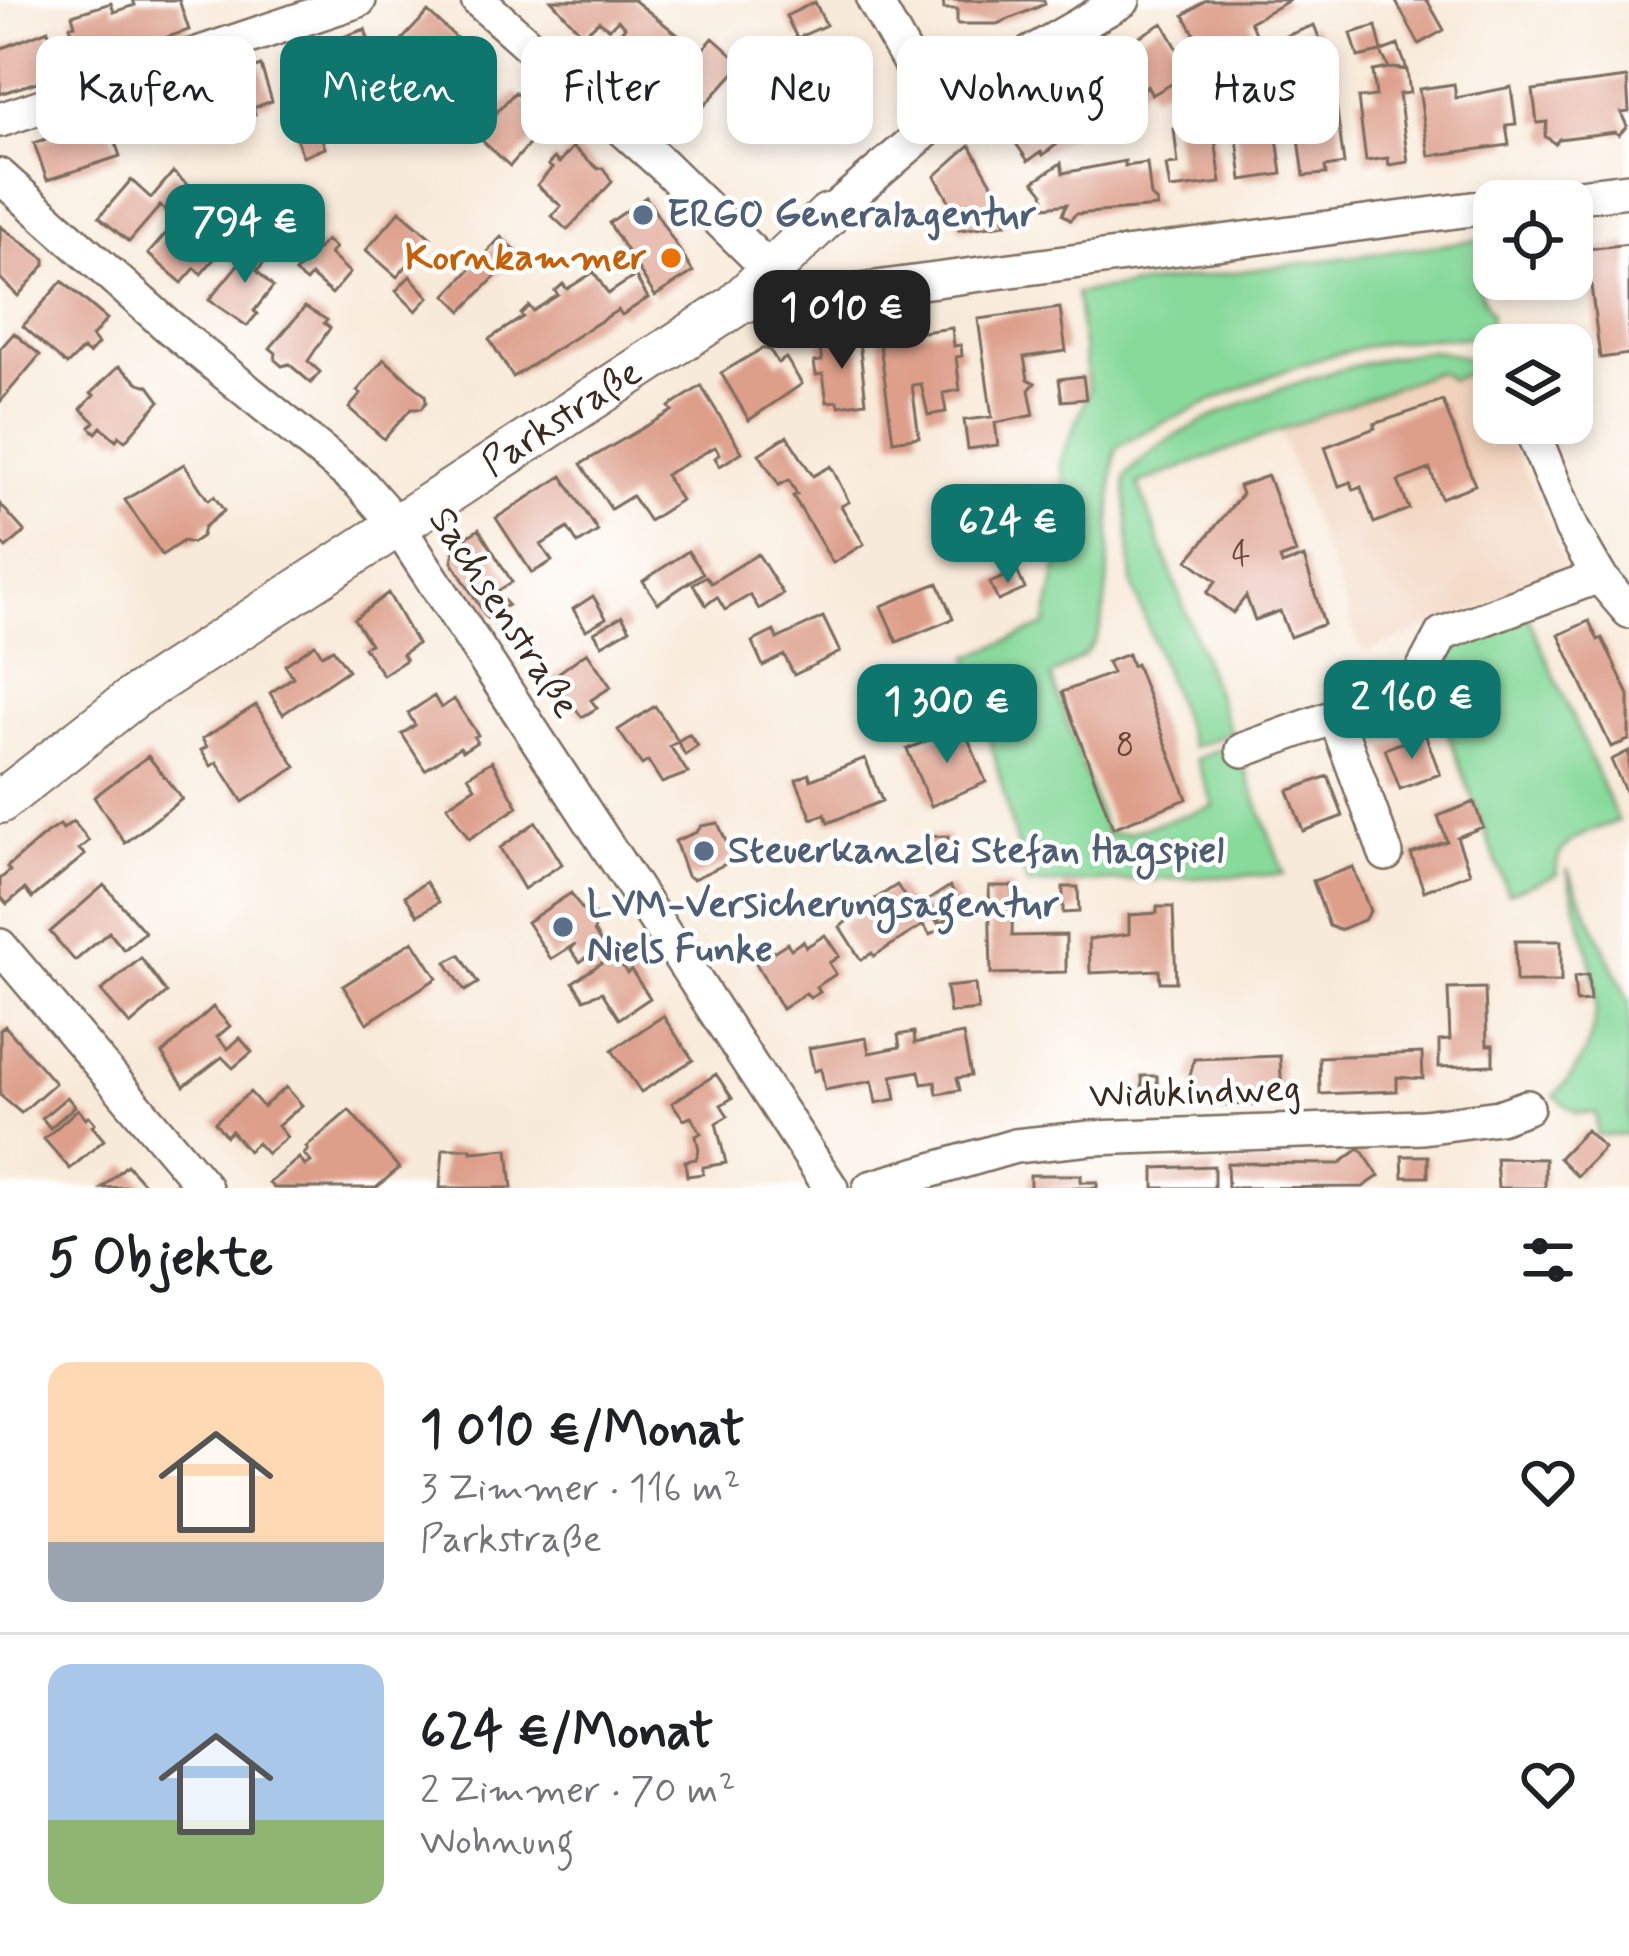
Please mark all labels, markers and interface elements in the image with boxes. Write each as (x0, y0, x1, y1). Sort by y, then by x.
chip: Kaufen (36, 36, 256, 144)
chip: Mieten (280, 36, 497, 144)
chip: Filter (521, 36, 703, 144)
chip: Neu (727, 36, 873, 144)
chip: Wohnung (897, 36, 1148, 144)
chip: Haus (1172, 36, 1339, 144)
map controls (1473, 180, 1593, 444)
button: locate (1473, 180, 1593, 300)
pin: 794 € (161, 184, 329, 286)
place label: ERGO Generalagentur (667, 190, 1037, 241)
text: 794 € (192, 197, 298, 248)
marker: ERGO Generalagentur (630, 202, 656, 228)
place label: Kornkammer (405, 233, 647, 284)
marker: Kornkammer (658, 245, 684, 271)
pin: 1 010 € (731, 270, 953, 372)
text: 1 010 € (780, 283, 904, 334)
button: layers (1473, 324, 1593, 444)
street label: Parkstraße (472, 347, 652, 489)
pin: 624 € (924, 484, 1092, 586)
text: 624 € (958, 497, 1058, 548)
street label: Sachsenstraße (416, 498, 590, 728)
house number: 4 (1231, 533, 1251, 577)
pin: 2 160 € (1301, 660, 1523, 762)
pin: 1 300 € (836, 664, 1058, 766)
text: 2 160 € (1351, 673, 1473, 724)
text: 1 300 € (884, 677, 1010, 728)
house number: 8 (1116, 724, 1134, 768)
place label: Steuerkanzlei Stefan Hagspiel (728, 826, 1224, 880)
marker: Steuerkanzlei Stefan Hagspiel (691, 838, 717, 864)
place label: LVM-Versicherungsagentur Niels Funke (587, 880, 1060, 976)
marker: LVM-Versicherungsagentur Niels Funke (550, 914, 576, 940)
street label: Widukindweg (1088, 1064, 1302, 1122)
text: 5 Objekte (48, 1227, 273, 1293)
icon: filters (1515, 1227, 1581, 1293)
text: 1 010 €/Monat (420, 1398, 744, 1464)
icon: home (144, 1410, 288, 1554)
icon: heart (1515, 1449, 1581, 1515)
text: 3 Zimmer · 116 m² (420, 1464, 741, 1515)
text: Parkstraße (420, 1515, 602, 1566)
text: 624 €/Monat (420, 1700, 713, 1766)
icon: home (144, 1712, 288, 1856)
icon: heart (1515, 1751, 1581, 1817)
text: 2 Zimmer · 70 m² (420, 1766, 735, 1817)
text: Wohnung (420, 1817, 574, 1868)

